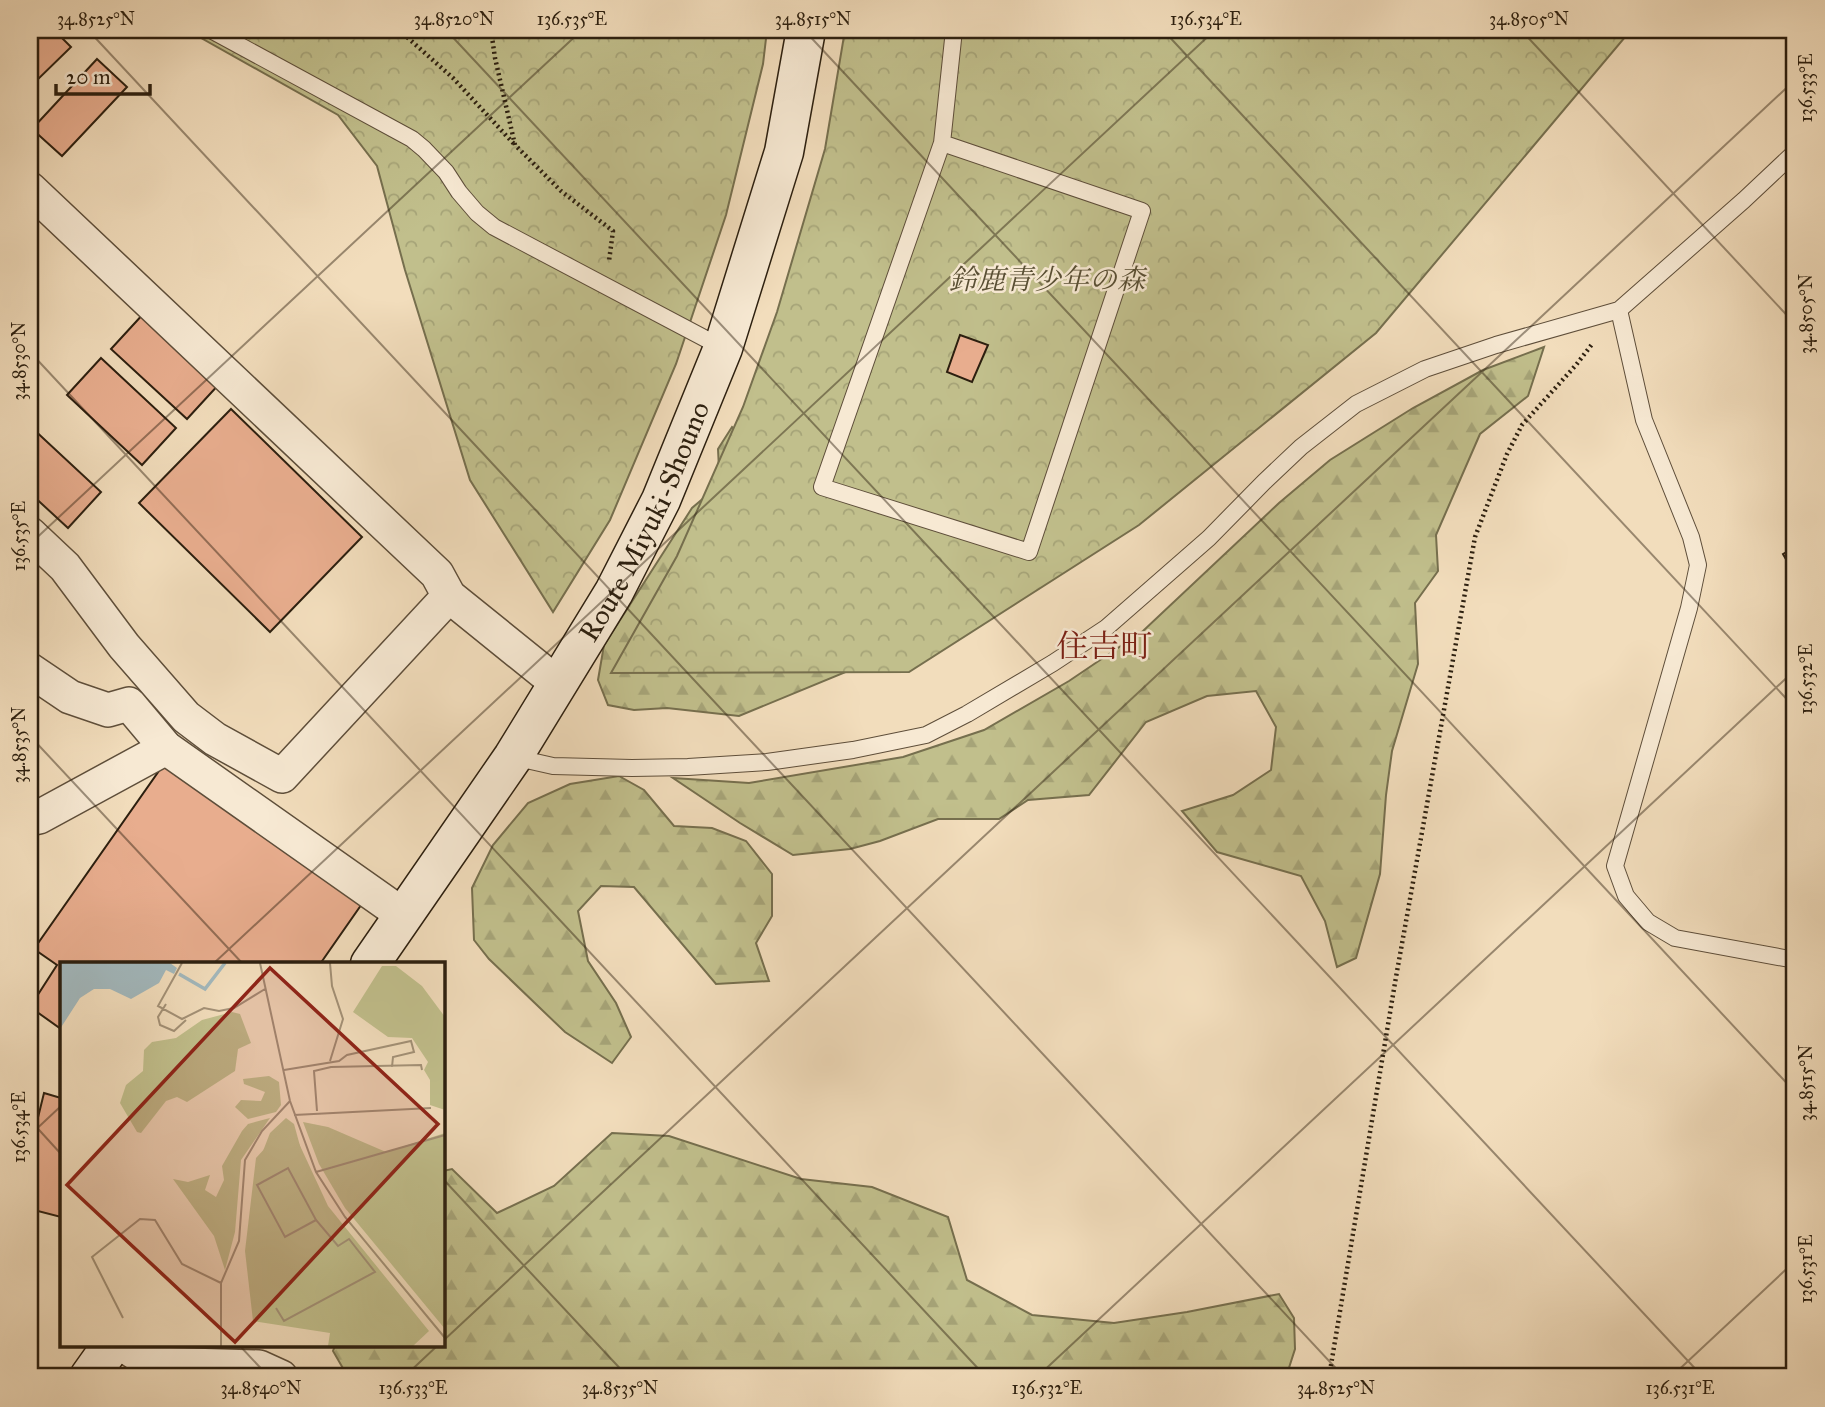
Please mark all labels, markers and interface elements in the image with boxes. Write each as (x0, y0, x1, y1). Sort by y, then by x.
text: 34.8525°N (57, 8, 135, 30)
text: 34.8520°N (414, 8, 494, 30)
text: 136.535°E (537, 8, 607, 30)
text: 34.8515°N (775, 8, 851, 30)
text: 136.534°E (1170, 8, 1242, 30)
text: 34.8505°N (1489, 8, 1569, 30)
scale bar (56, 52, 150, 96)
text: 136.533°E (1795, 53, 1817, 123)
text: 20 m (66, 64, 111, 90)
park label: 鈴鹿青少年の森 (949, 262, 1148, 297)
text: 34.8505°N (1795, 274, 1817, 354)
text: 34.8530°N (8, 322, 30, 400)
street label: Route Miyuki-Shouno (571, 396, 717, 648)
text: 136.535°E (8, 501, 30, 571)
district label: 住吉町 (1056, 627, 1152, 666)
text: 136.532°E (1795, 643, 1817, 714)
text: 34.8535°N (8, 707, 30, 783)
inset map (60, 962, 444, 1348)
text: 34.8515°N (1795, 1045, 1817, 1121)
text: 136.534°E (8, 1091, 30, 1163)
text: 136.531°E (1795, 1234, 1817, 1304)
text: 34.8540°N (220, 1377, 302, 1399)
text: 136.533°E (378, 1377, 448, 1399)
text: 34.8535°N (582, 1377, 658, 1399)
text: 136.532°E (1012, 1377, 1083, 1399)
text: 34.8525°N (1297, 1377, 1375, 1399)
text: 136.531°E (1645, 1377, 1715, 1399)

